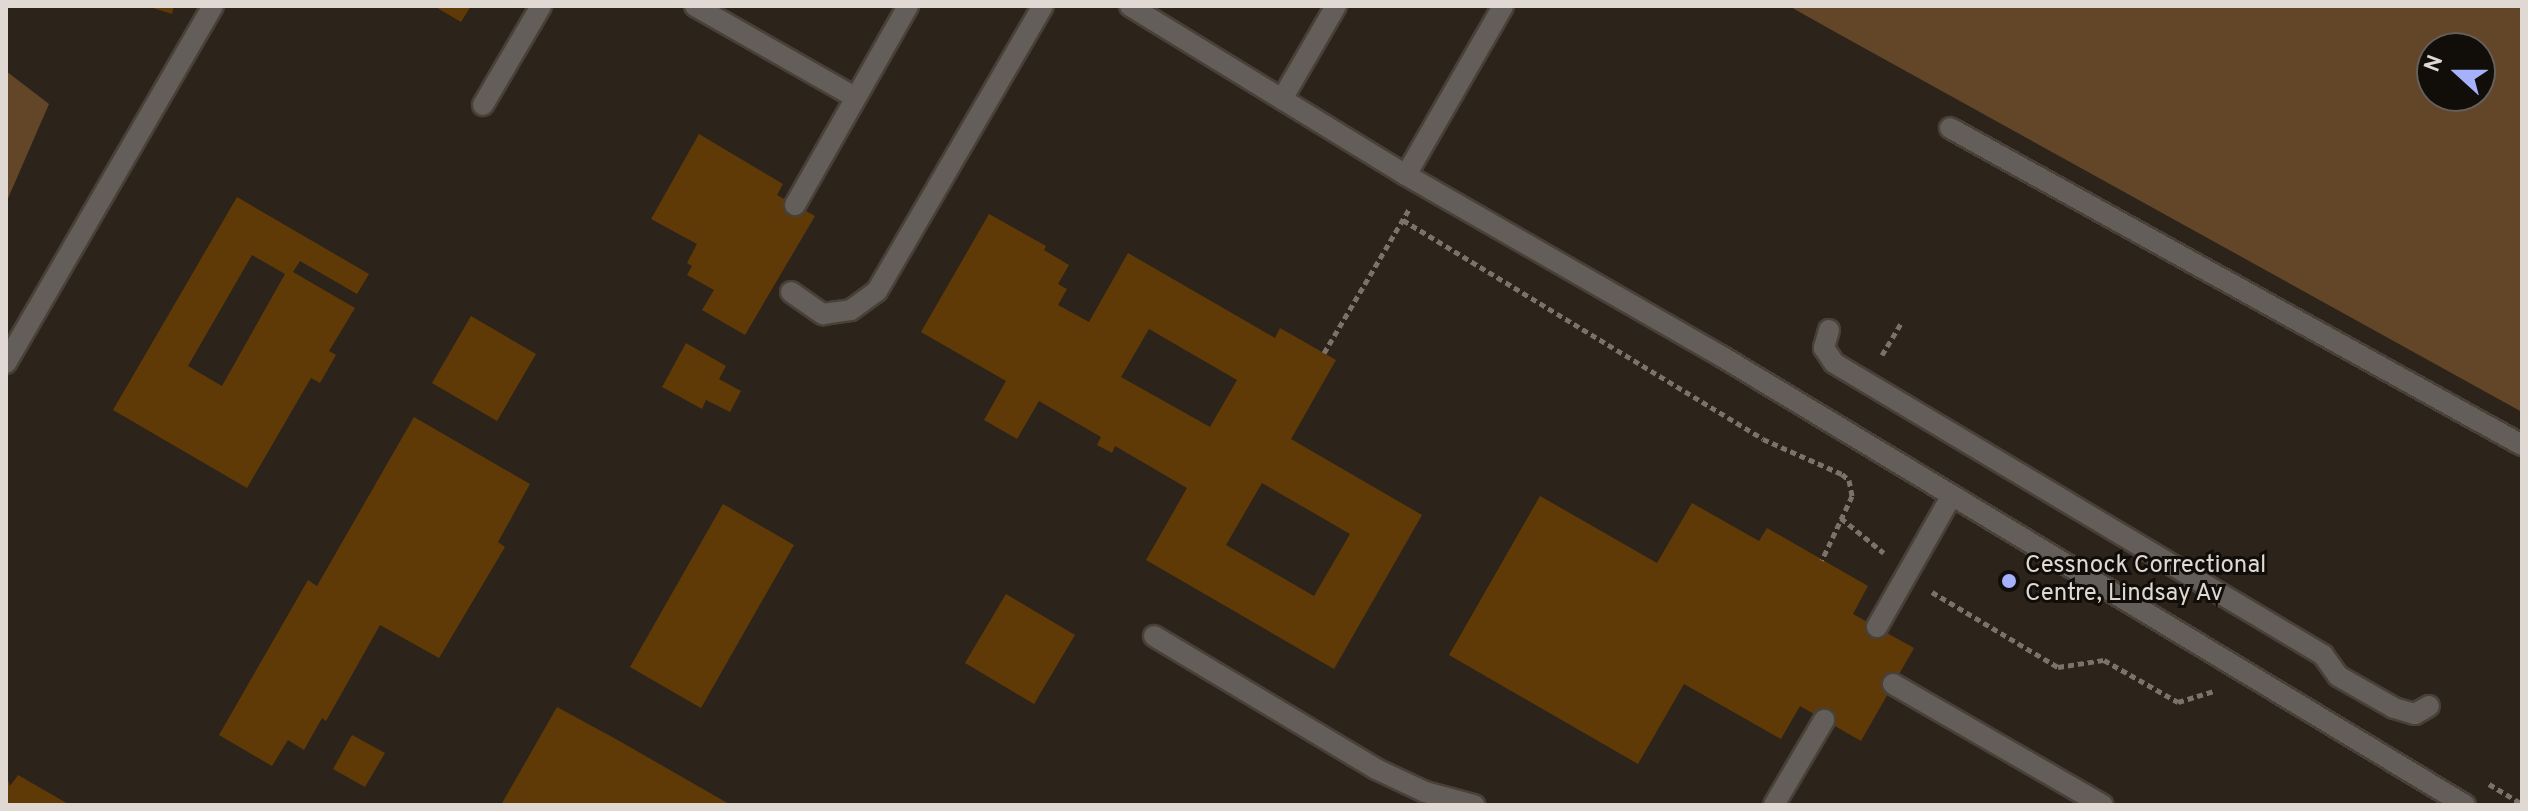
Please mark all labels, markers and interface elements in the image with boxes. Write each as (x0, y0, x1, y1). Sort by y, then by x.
north arrow (2416, 32, 2496, 112)
text: N (2420, 52, 2450, 76)
place label: Cessnock Correctional Centre, Lindsay Av (2025, 553, 2266, 609)
marker: Cessnock Correctional Centre, Lindsay Av (2000, 572, 2018, 590)

